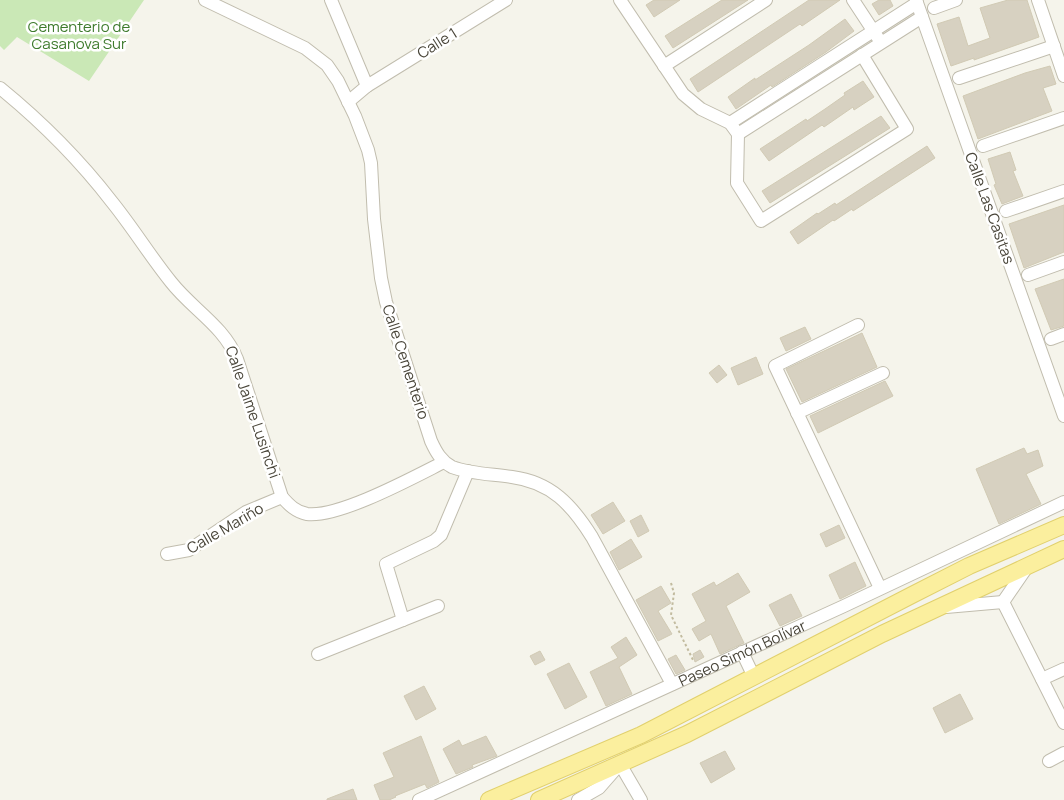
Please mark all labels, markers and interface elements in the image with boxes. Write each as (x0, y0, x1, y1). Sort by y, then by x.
park label: Cementerio de Casanova Sur (28, 16, 130, 54)
street label: Calle 1 (413, 23, 461, 63)
street label: Calle Las Casitas (960, 149, 1020, 267)
street label: Calle Cementerio (378, 302, 434, 422)
street label: Calle Jaime Lusinchi (221, 343, 285, 481)
street label: Calle Mariño (183, 497, 267, 558)
street label: Paseo Simón Bolívar (675, 614, 810, 691)

